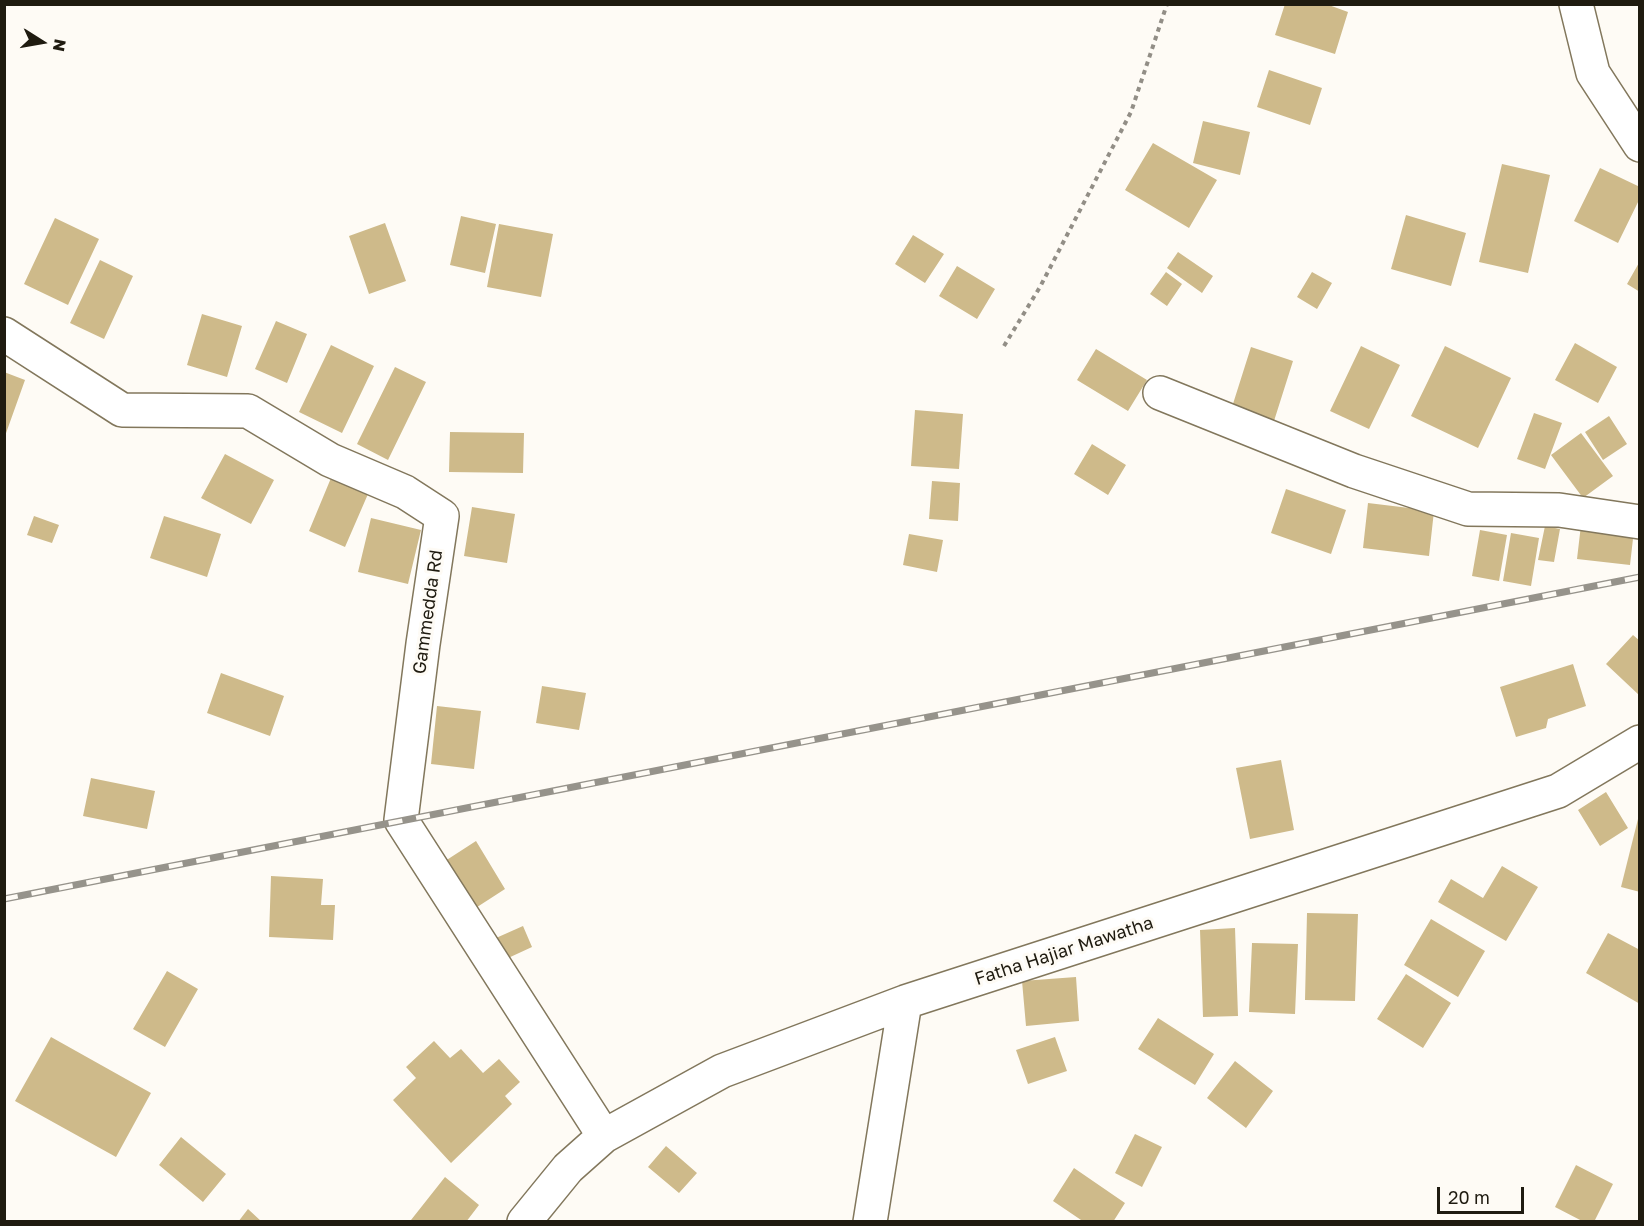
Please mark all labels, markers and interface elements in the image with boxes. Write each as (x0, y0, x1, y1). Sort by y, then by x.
north arrow (12, 12, 72, 72)
text: N (49, 38, 71, 53)
street label: Gammedda Rd (409, 549, 447, 675)
street label: Fatha Hajiar Mawatha (972, 912, 1156, 990)
scale bar (1440, 1175, 1527, 1213)
text: 20 m (1448, 1186, 1490, 1208)

